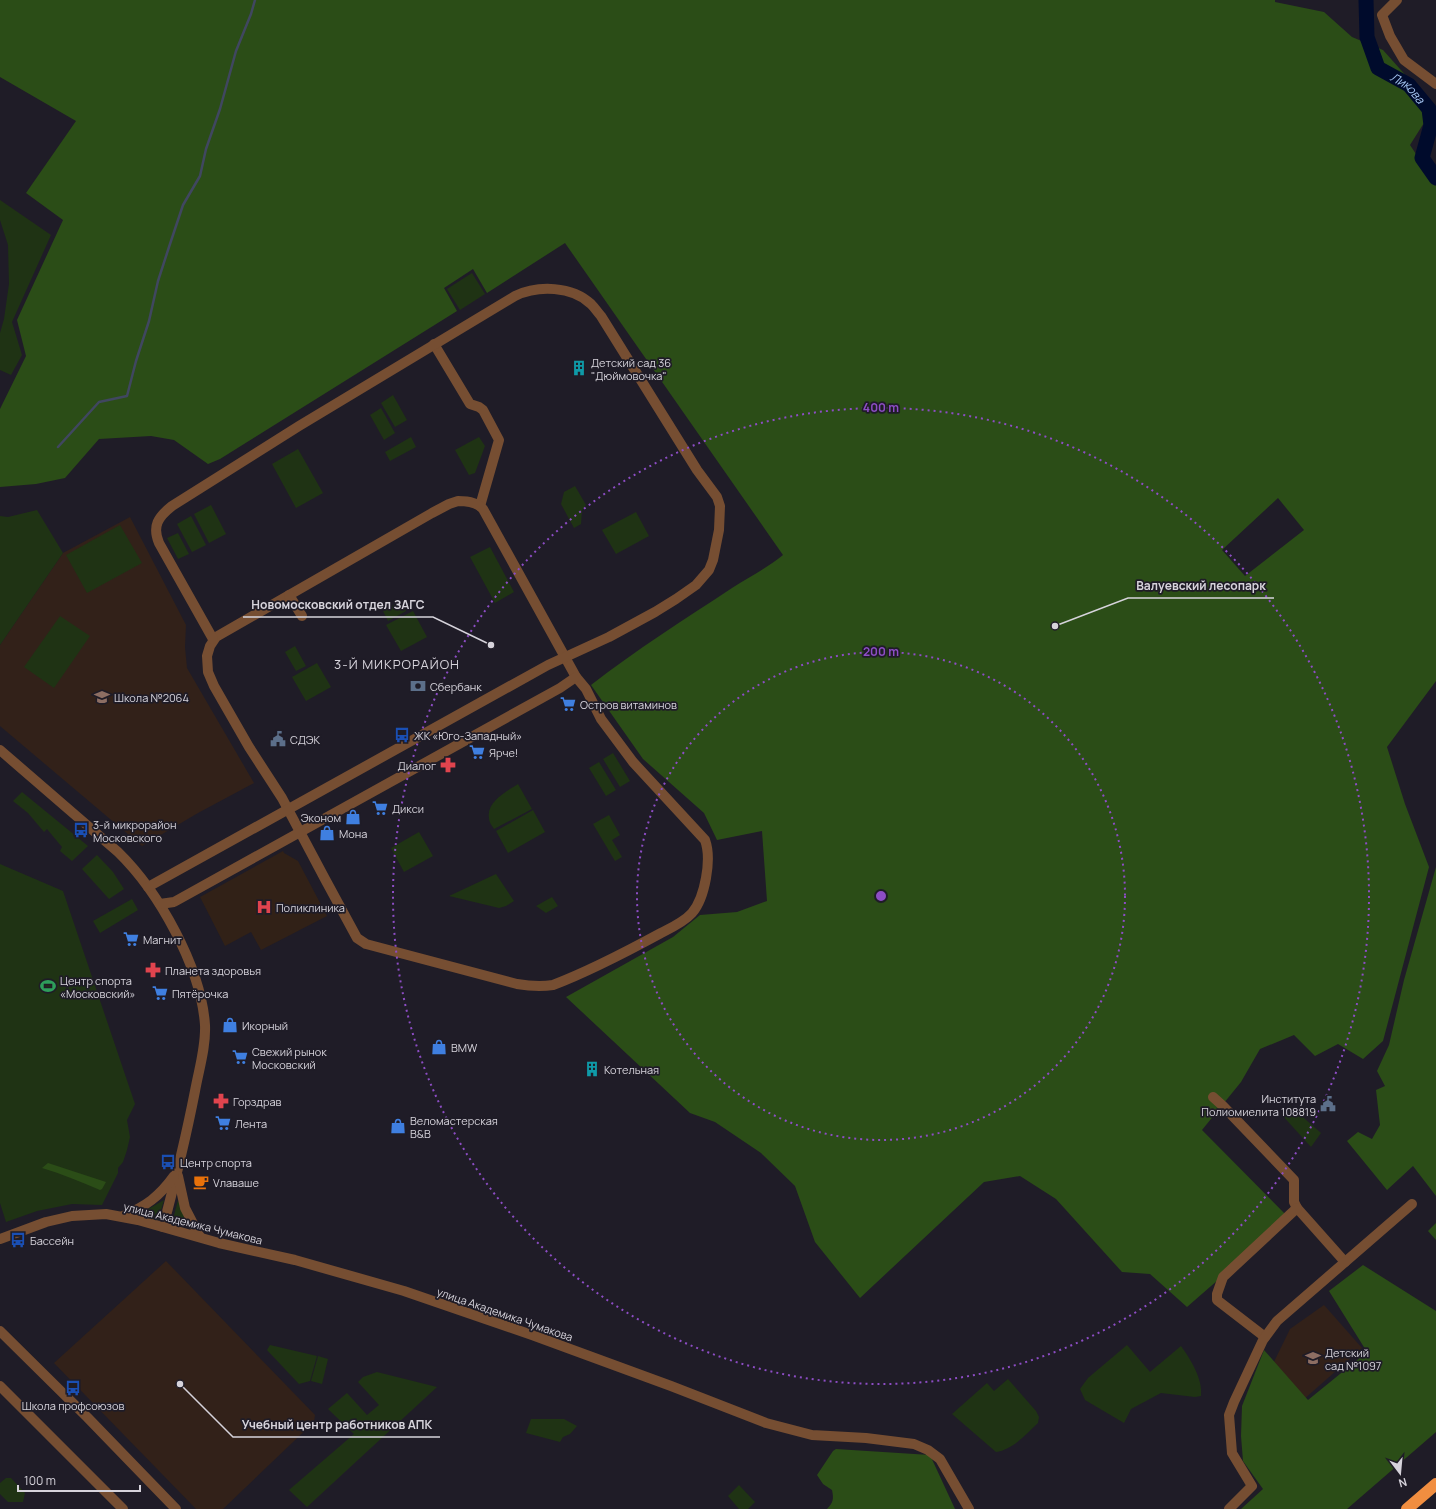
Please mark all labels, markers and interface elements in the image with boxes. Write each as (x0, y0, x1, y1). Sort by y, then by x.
water label: Ликова (1387, 68, 1430, 108)
place label: Детский сад 36 "Дюймовочка" (591, 355, 671, 383)
building icon: Детский сад 36 "Дюймовочка" (570, 359, 588, 377)
text: 400 m (863, 399, 899, 416)
callout: Валуевский лесопарк (1128, 574, 1274, 598)
text: Валуевский лесопарк (1136, 577, 1266, 594)
callout: Новомосковский отдел ЗАГС (243, 593, 433, 617)
text: Новомосковский отдел ЗАГС (251, 596, 425, 613)
text: 200 m (863, 643, 899, 660)
district label: 3-Й МИКРОРАЙОН (334, 655, 460, 673)
bank icon: Сбербанк (409, 677, 427, 695)
place label: Сбербанк (430, 679, 482, 694)
school or university icon: Школа №2064 (93, 688, 111, 706)
place label: Школа №2064 (114, 690, 189, 705)
supermarket icon: Остров витаминов (559, 695, 577, 713)
place label: Остров витаминов (580, 697, 677, 712)
bus stop icon: ЖК «Юго-Западный» (393, 726, 411, 744)
place label: ЖК «Юго-Западный» (414, 728, 522, 743)
public building icon: СДЭК (269, 730, 287, 748)
place label: СДЭК (290, 732, 320, 747)
supermarket icon: Ярче! (468, 743, 486, 761)
place label: Ярче! (489, 745, 518, 760)
pharmacy icon: Диалог (439, 756, 457, 774)
place label: Диалог (398, 758, 436, 773)
supermarket icon: Дикси (371, 799, 389, 817)
place label: Дикси (392, 801, 424, 816)
shop icon: Эконом (344, 808, 362, 826)
place label: Эконом (301, 810, 341, 825)
place label: 3-й микрорайон Московского (93, 817, 176, 845)
bus stop icon: 3-й микрорайон Московского (72, 821, 90, 839)
shop icon: Мона (318, 824, 336, 842)
place label: Мона (339, 826, 367, 841)
centre of rings (874, 889, 888, 903)
hospital icon: Поликлиника (255, 898, 273, 916)
place label: Поликлиника (276, 900, 345, 915)
supermarket icon: Магнит (122, 930, 140, 948)
place label: Магнит (143, 932, 182, 947)
pharmacy icon: Планета здоровья (144, 961, 162, 979)
place label: Планета здоровья (165, 963, 261, 978)
place label: Центр спорта «Московский» (60, 973, 136, 1001)
sports icon: Центр спорта «Московский» (39, 977, 57, 995)
supermarket icon: Пятёрочка (151, 984, 169, 1002)
place label: Пятёрочка (172, 986, 228, 1001)
shop icon: Икорный (221, 1016, 239, 1034)
place label: Икорный (242, 1018, 288, 1033)
shop icon: BMW (430, 1038, 448, 1056)
place label: BMW (451, 1040, 478, 1055)
place label: Свежий рынок Московский (252, 1044, 327, 1072)
supermarket icon: Свежий рынок Московский (231, 1048, 249, 1066)
building icon: Котельная (583, 1060, 601, 1078)
place label: Котельная (604, 1062, 659, 1077)
place label: Института Полиомиелита 108819 (1201, 1091, 1316, 1119)
pharmacy icon: Горздрав (212, 1092, 230, 1110)
place label: Горздрав (233, 1094, 282, 1109)
public building icon: Института Полиомиелита 108819 (1319, 1095, 1337, 1113)
place label: Веломастерская B&B (410, 1113, 498, 1141)
supermarket icon: Лента (214, 1114, 232, 1132)
place label: Лента (235, 1116, 267, 1131)
shop icon: Веломастерская B&B (389, 1117, 407, 1135)
bus stop icon: Центр спорта (159, 1153, 177, 1171)
place label: Центр спорта (180, 1155, 252, 1170)
cafe icon: Vлаваше (192, 1173, 210, 1191)
place label: Vлаваше (213, 1175, 259, 1190)
street label: улица Академика Чумакова (122, 1198, 264, 1248)
bus stop icon: Бассейн (9, 1231, 27, 1249)
place label: Бассейн (30, 1233, 74, 1248)
street label: улица Академика Чумакова (435, 1284, 575, 1344)
place label: Детский сад №1097 (1325, 1345, 1381, 1373)
school or university icon: Детский сад №1097 (1304, 1349, 1322, 1367)
bus stop icon: Школа профсоюзов (64, 1379, 82, 1397)
place label: Школа профсоюзов (22, 1398, 124, 1413)
callout: Учебный центр работников АПК (233, 1413, 440, 1437)
text: Учебный центр работников АПК (242, 1416, 432, 1433)
north arrow (1380, 1453, 1420, 1493)
scale bar (18, 1467, 140, 1493)
text: 100 m (24, 1472, 56, 1489)
text: N (1397, 1475, 1409, 1491)

